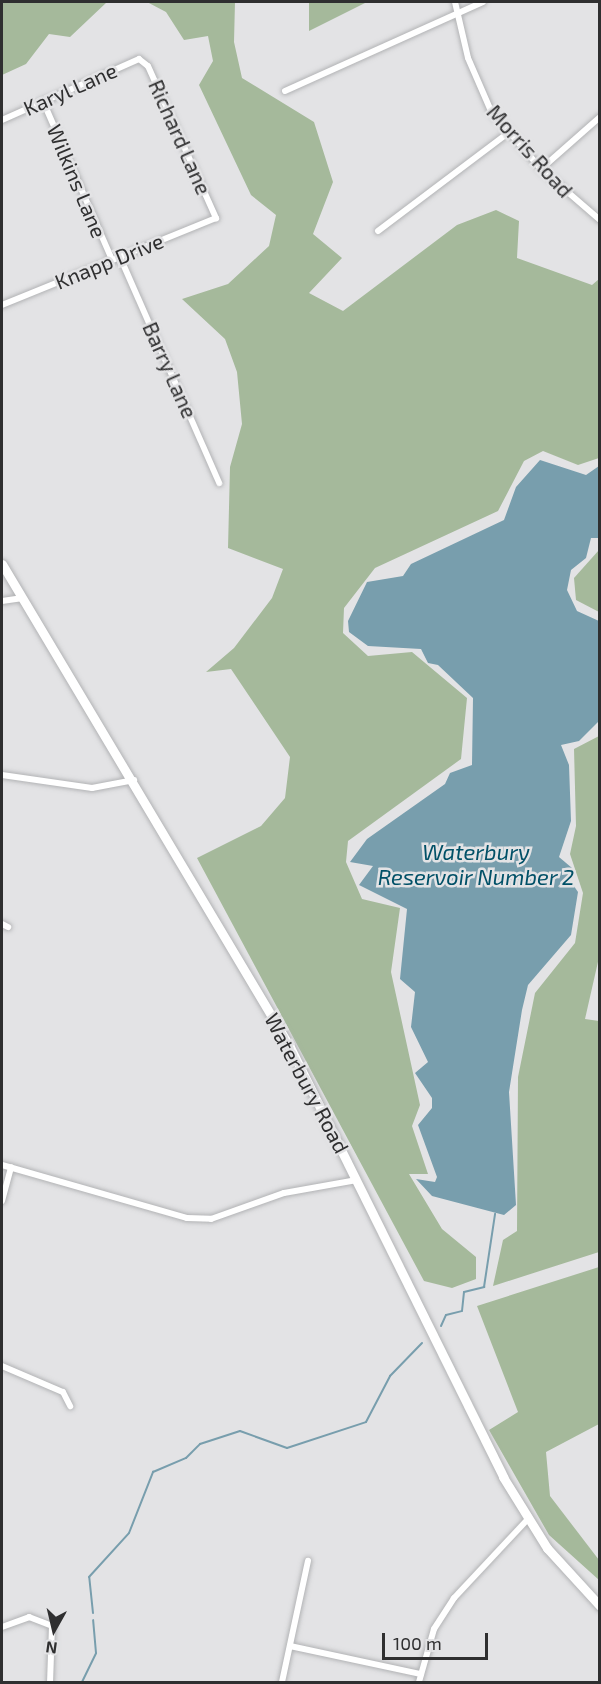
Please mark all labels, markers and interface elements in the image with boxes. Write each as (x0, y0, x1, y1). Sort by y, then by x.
street label: Karyl Lane (19, 57, 121, 121)
street label: Richard Lane (143, 76, 217, 198)
street label: Morris Road (482, 99, 578, 203)
street label: Wilkins Lane (42, 121, 112, 241)
street label: Knapp Drive (51, 228, 167, 294)
street label: Barry Lane (138, 318, 202, 422)
water label: Waterbury Reservoir Number 2 (377, 838, 575, 890)
street label: Waterbury Road (259, 1008, 355, 1158)
north arrow (24, 1600, 84, 1660)
scale bar (385, 1621, 492, 1659)
text: 100 m (393, 1632, 442, 1654)
text: N (44, 1638, 58, 1659)

